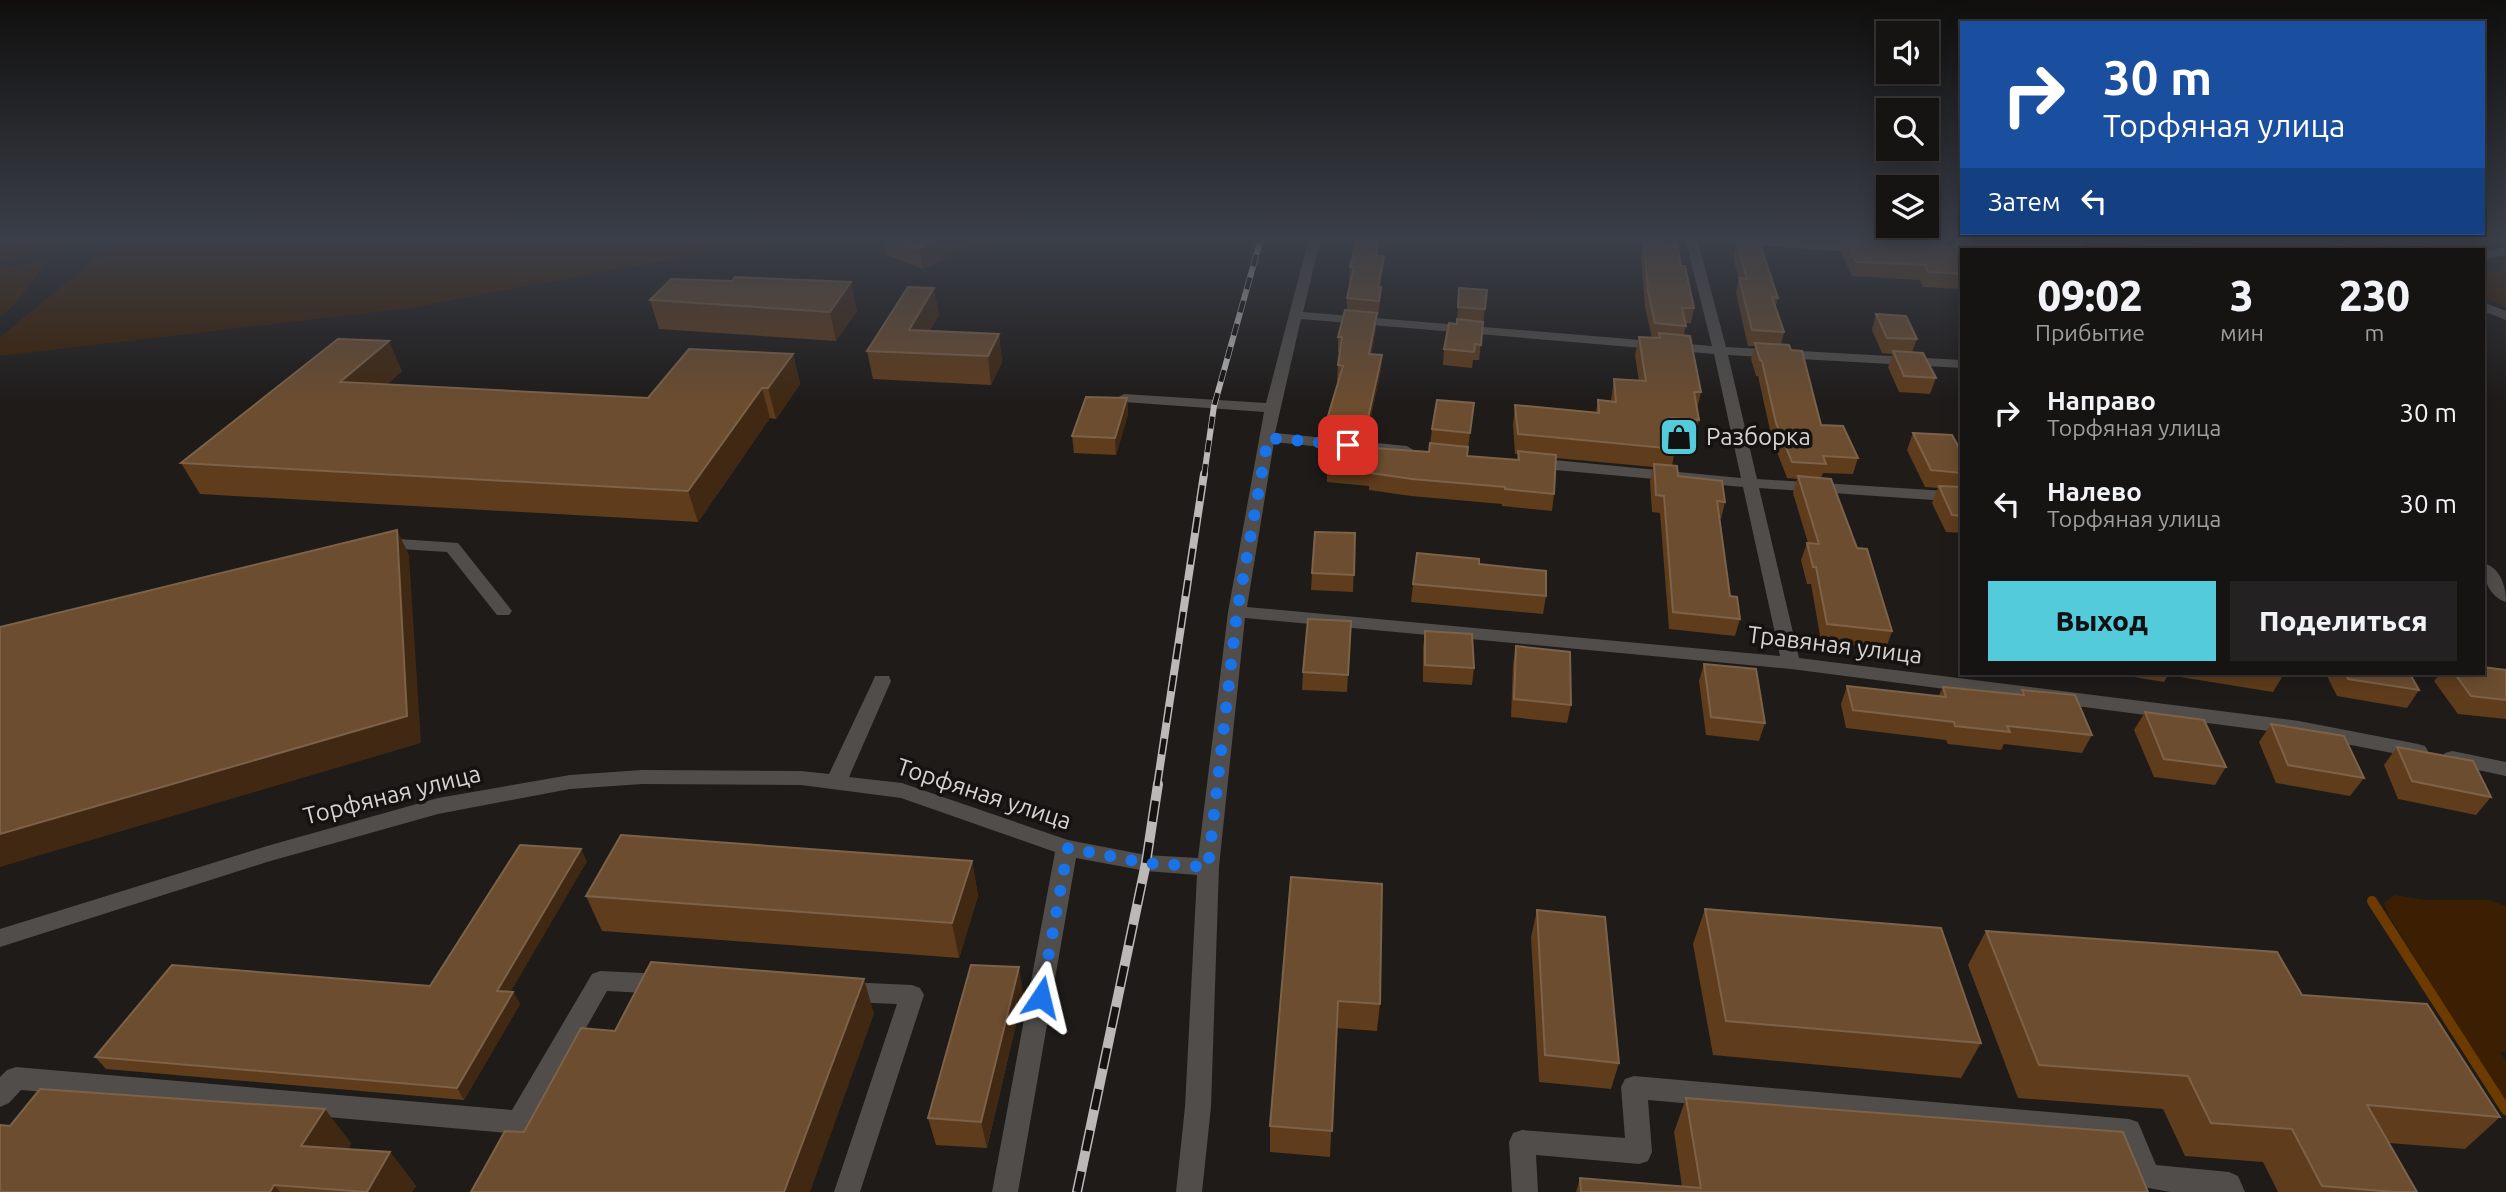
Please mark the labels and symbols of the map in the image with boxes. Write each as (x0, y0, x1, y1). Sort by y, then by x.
pin (1318, 415, 1378, 475)
shop icon: Разборка (1658, 416, 1700, 458)
place label: Разборка (1706, 423, 1811, 450)
street label: Травяная улица (1746, 620, 1924, 669)
street label: Торфяная улица (894, 753, 1075, 834)
street label: Торфяная улица (300, 759, 483, 830)
position arrow (1004, 960, 1078, 1034)

